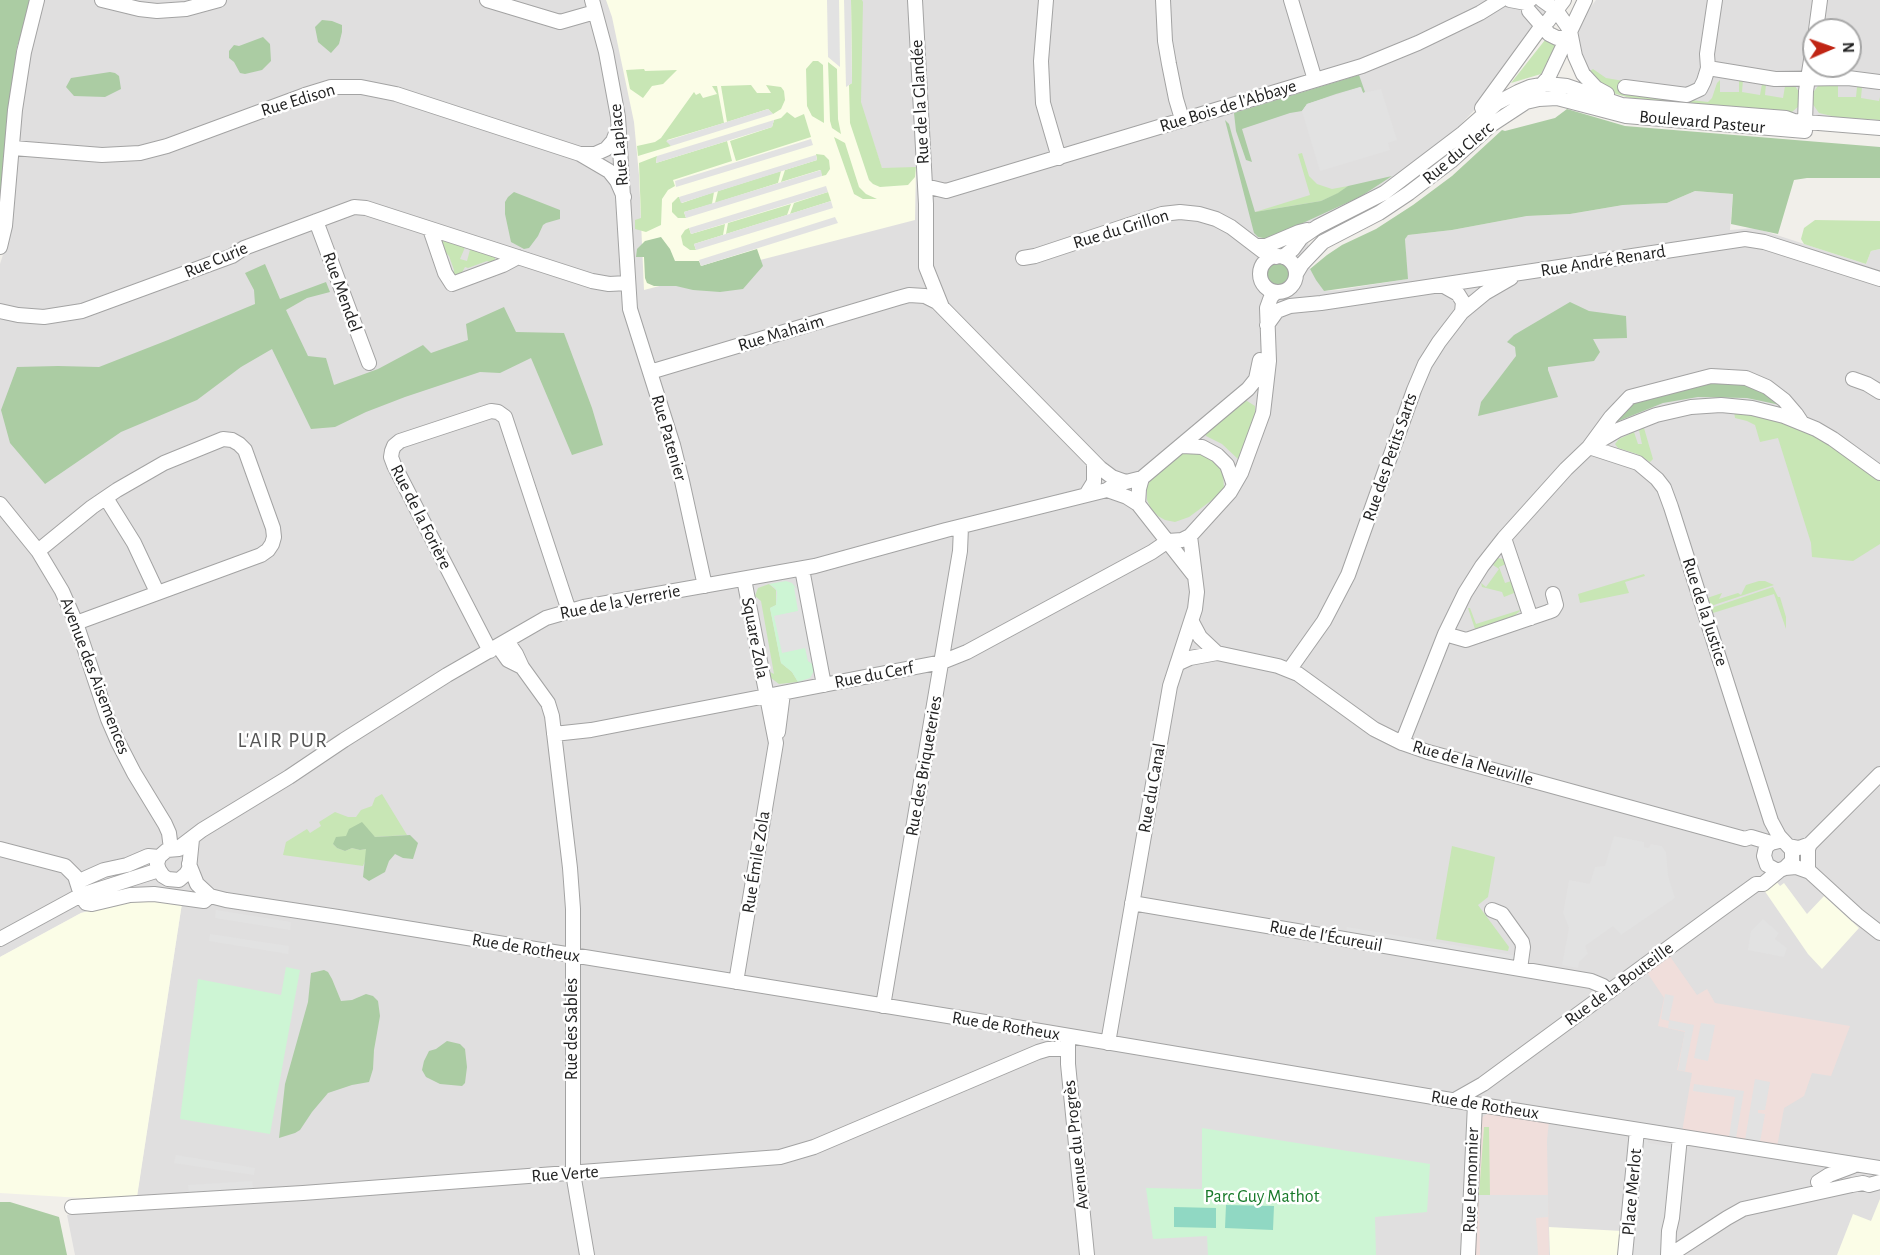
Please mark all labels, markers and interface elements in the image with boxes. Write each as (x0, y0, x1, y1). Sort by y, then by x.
north arrow (1802, 18, 1862, 78)
street label: Rue de la Glandée (906, 39, 934, 165)
text: N (1840, 42, 1856, 53)
street label: Rue Bois de l'Abbaye (1157, 75, 1299, 137)
street label: Rue Edison (258, 78, 338, 122)
street label: Rue Laplace (605, 103, 633, 187)
street label: Boulevard Pasteur (1638, 106, 1766, 138)
street label: Rue du Clerc (1418, 117, 1498, 189)
street label: Rue du Grillon (1071, 204, 1171, 254)
street label: Rue Curie (181, 237, 251, 283)
street label: Rue André Renard (1539, 240, 1667, 282)
street label: Rue Mendel (318, 249, 366, 335)
street label: Rue Mahaim (735, 310, 827, 356)
street label: Rue des Petits Sarts (1358, 390, 1422, 524)
street label: Rue Patenier (646, 392, 692, 484)
street label: Rue de la Forière (385, 461, 457, 573)
street label: Rue de la Justice (1677, 555, 1733, 669)
street label: Rue de la Verrerie (558, 580, 682, 624)
street label: Avenue des Aisemences (55, 595, 135, 757)
street label: Square Zola (737, 596, 773, 680)
street label: Rue du Cerf (833, 657, 915, 693)
street label: Rue des Briqueteries (901, 694, 947, 838)
district label: L'AIR PUR (237, 728, 329, 754)
street label: Rue de la Neuville (1410, 735, 1536, 791)
street label: Rue du Canal (1133, 741, 1171, 835)
street label: Rue Émile Zola (737, 809, 775, 915)
street label: Rue de l'Écureuil (1268, 915, 1384, 957)
street label: Rue de Rotheux (470, 929, 582, 967)
street label: Rue de la Bouteille (1560, 937, 1678, 1031)
street label: Rue des Sables (561, 978, 583, 1080)
street label: Rue de Rotheux (950, 1007, 1062, 1045)
street label: Avenue du Progrès (1058, 1079, 1094, 1211)
street label: Rue de Rotheux (1429, 1086, 1541, 1124)
street label: Rue Lemonnier (1458, 1127, 1484, 1233)
street label: Place Merlot (1617, 1148, 1647, 1236)
street label: Rue Verte (531, 1161, 599, 1187)
park label: Parc Guy Mathot (1205, 1186, 1319, 1208)

